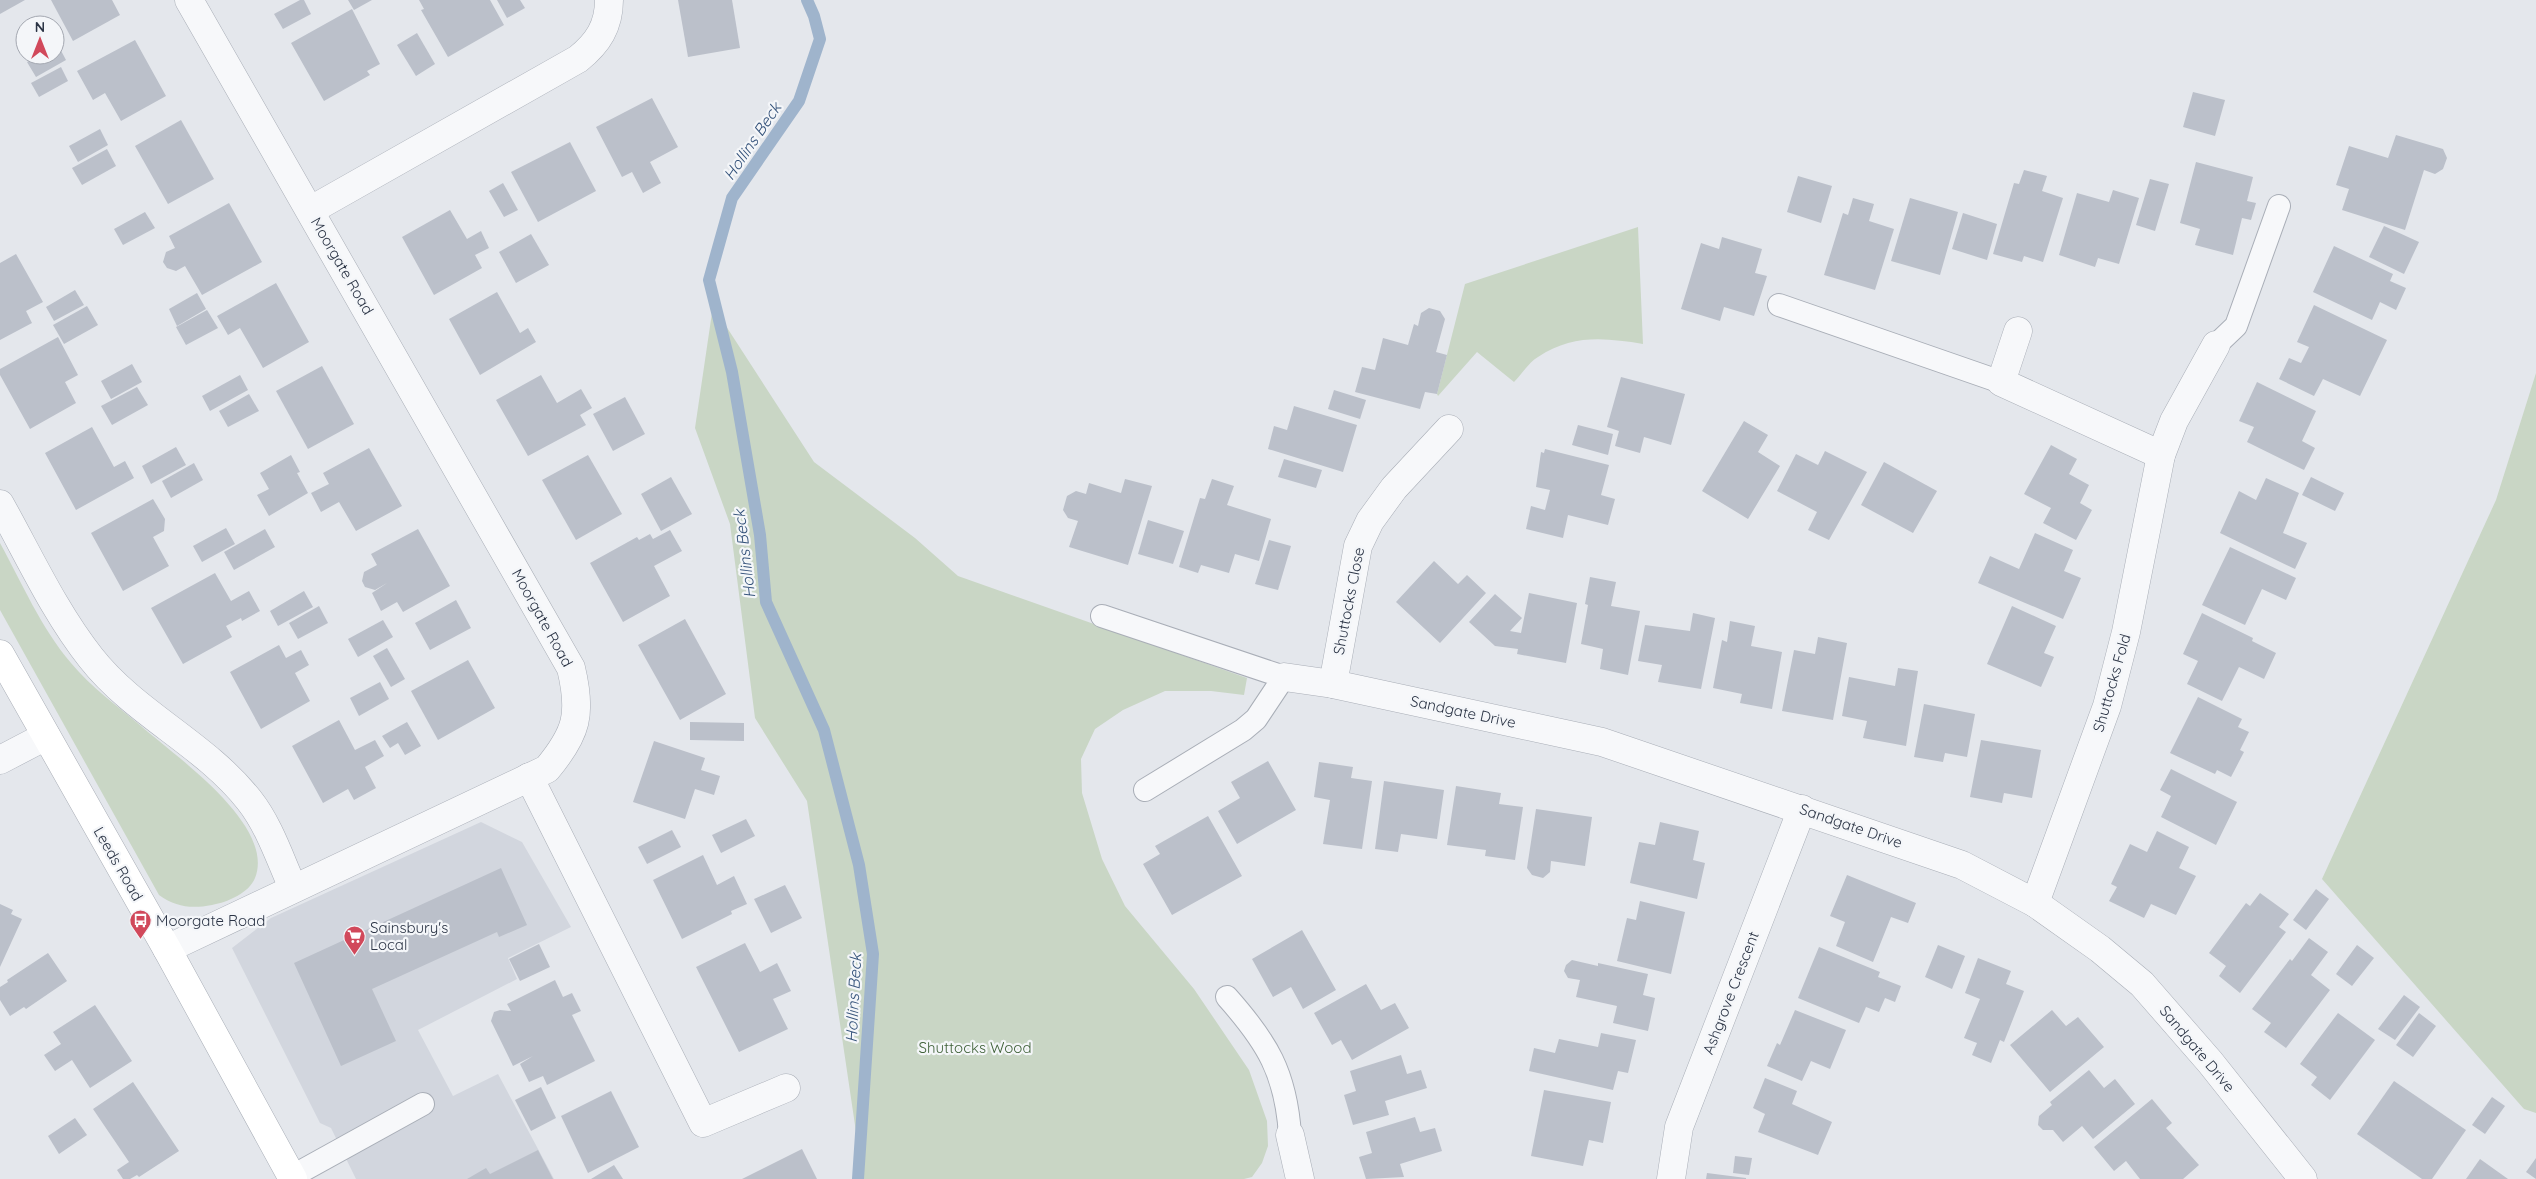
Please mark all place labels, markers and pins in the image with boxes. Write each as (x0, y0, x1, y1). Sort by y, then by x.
bus stop icon: Moorgate Road (128, 909, 152, 940)
place label: Moorgate Road (156, 911, 265, 930)
place label: Sainsbury's Local (370, 918, 448, 954)
supermarket icon: Sainsbury's Local (342, 925, 366, 956)

